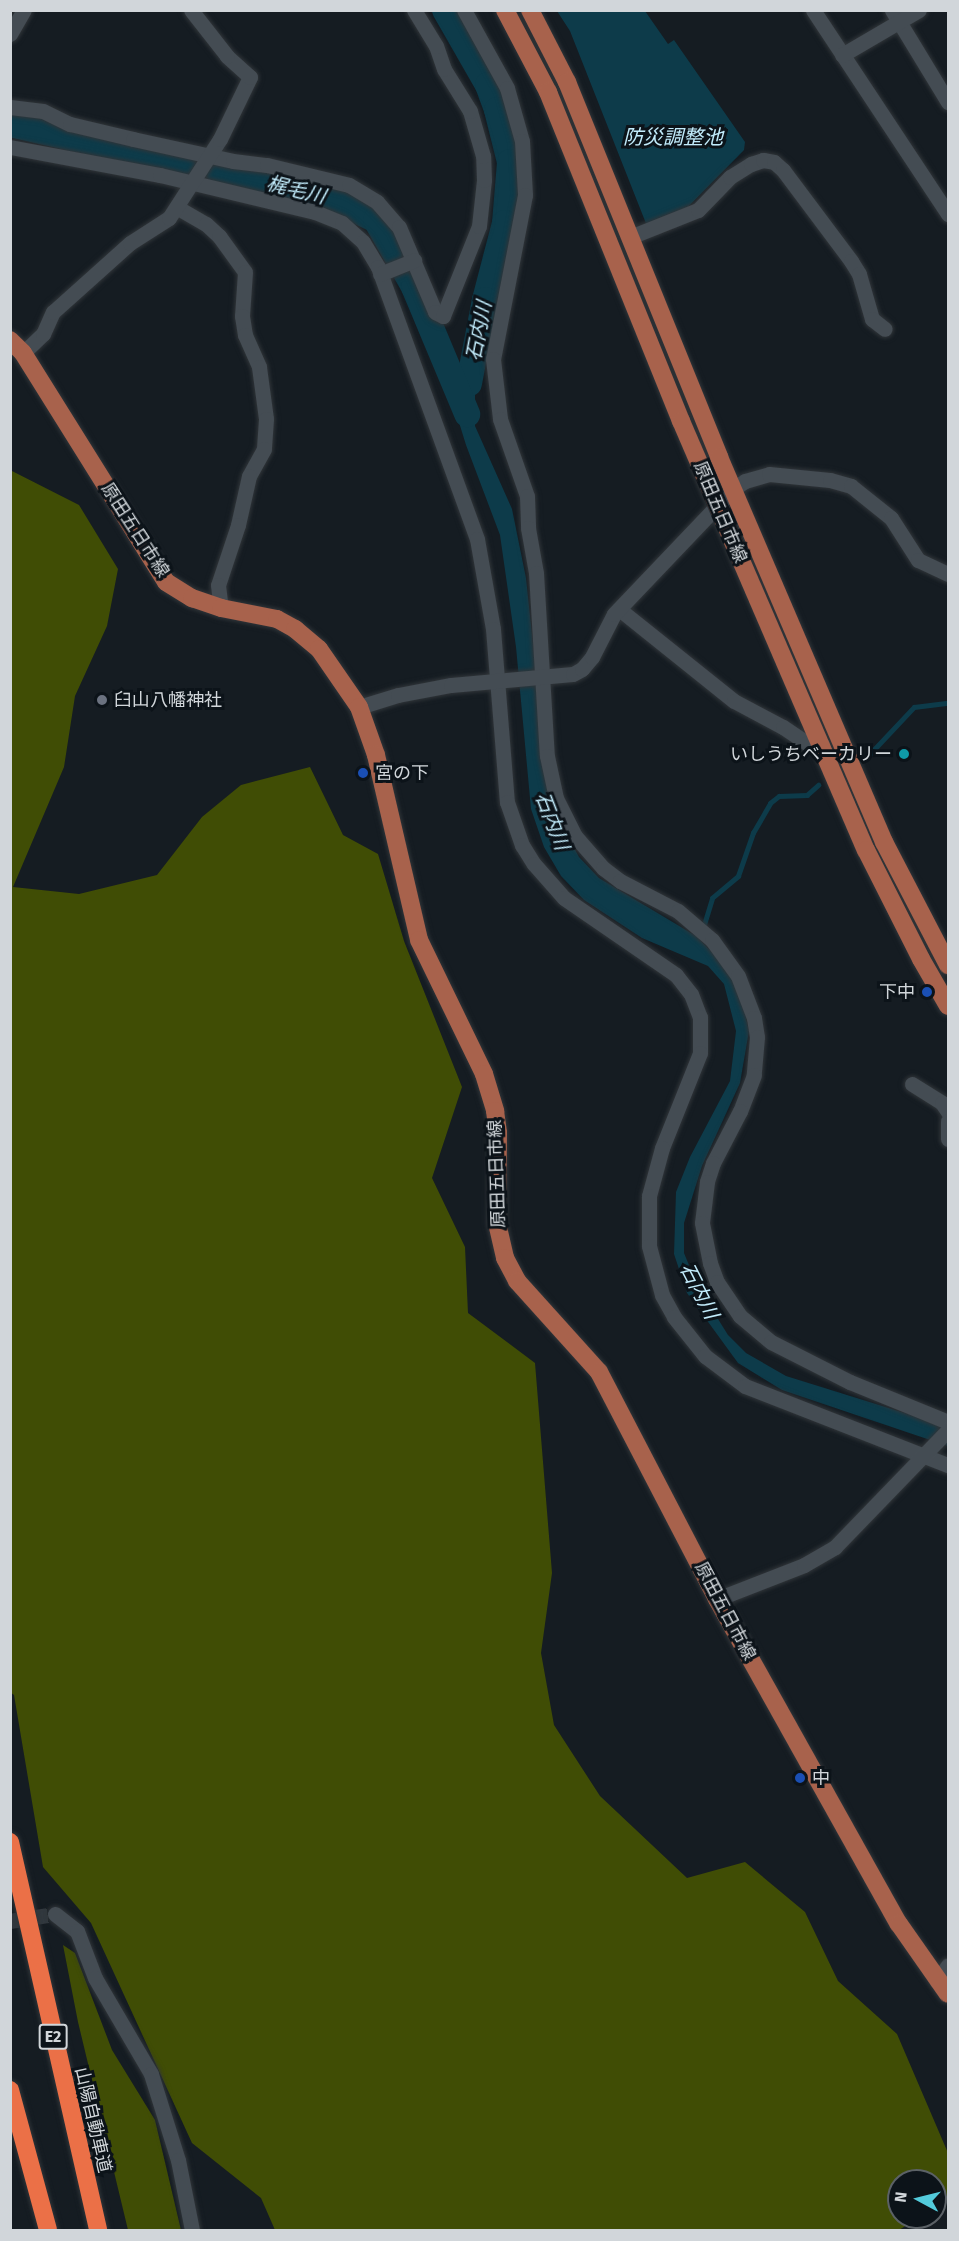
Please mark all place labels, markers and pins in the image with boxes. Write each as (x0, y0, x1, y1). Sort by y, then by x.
place label: 臼山八幡神社 (114, 689, 222, 711)
marker: 臼山八幡神社 (95, 693, 109, 707)
place label: いしうちベーカリー (730, 743, 892, 765)
marker: いしうちベーカリー (897, 747, 911, 761)
place label: 宮の下 (375, 762, 429, 784)
marker: 宮の下 (356, 766, 370, 780)
place label: 下中 (879, 981, 915, 1003)
marker: 下中 (920, 985, 934, 999)
place label: 中 (812, 1767, 830, 1789)
marker: 中 (793, 1771, 807, 1785)

